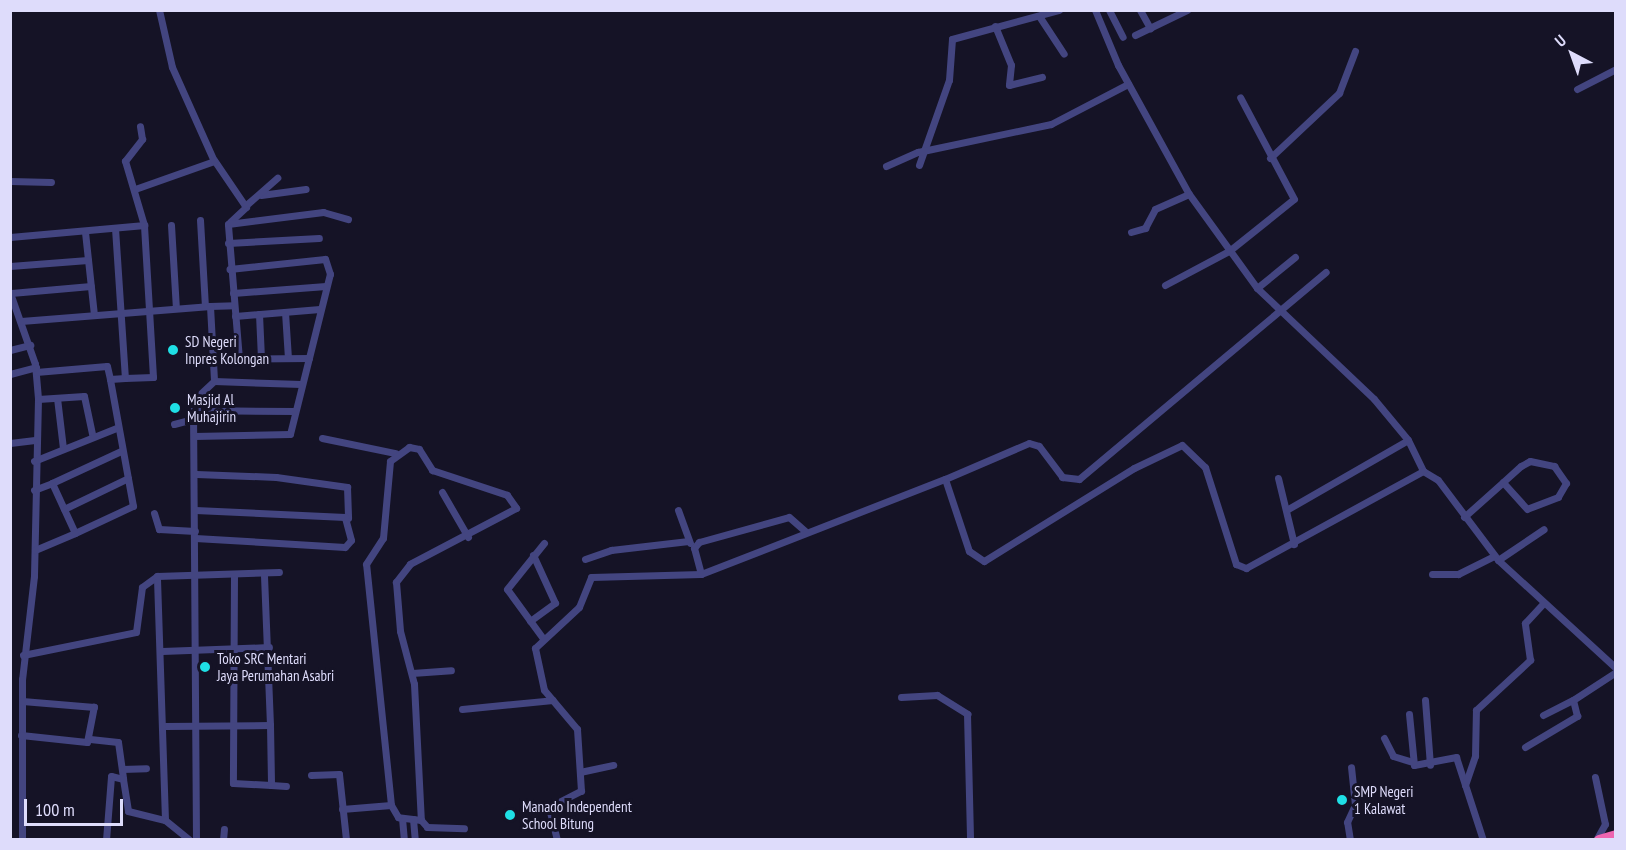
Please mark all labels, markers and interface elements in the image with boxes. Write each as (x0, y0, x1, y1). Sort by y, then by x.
north arrow (1542, 24, 1602, 84)
text: U (1551, 30, 1570, 51)
place label: SD Negeri Inpres Kolongan (185, 332, 269, 367)
marker: SD Negeri Inpres Kolongan (166, 343, 180, 357)
place label: Masjid Al Muhajirin (187, 390, 236, 425)
marker: Masjid Al Muhajirin (168, 401, 182, 415)
place label: Toko SRC Mentari Jaya Perumahan Asabri (217, 649, 335, 684)
marker: Toko SRC Mentari Jaya Perumahan Asabri (198, 660, 212, 674)
place label: SMP Negeri 1 Kalawat (1354, 782, 1414, 817)
scale bar (27, 787, 126, 825)
marker: SMP Negeri 1 Kalawat (1335, 793, 1349, 807)
place label: Manado Independent School Bitung (522, 797, 632, 832)
text: 100 m (35, 798, 75, 821)
marker: Manado Independent School Bitung (503, 808, 517, 822)

